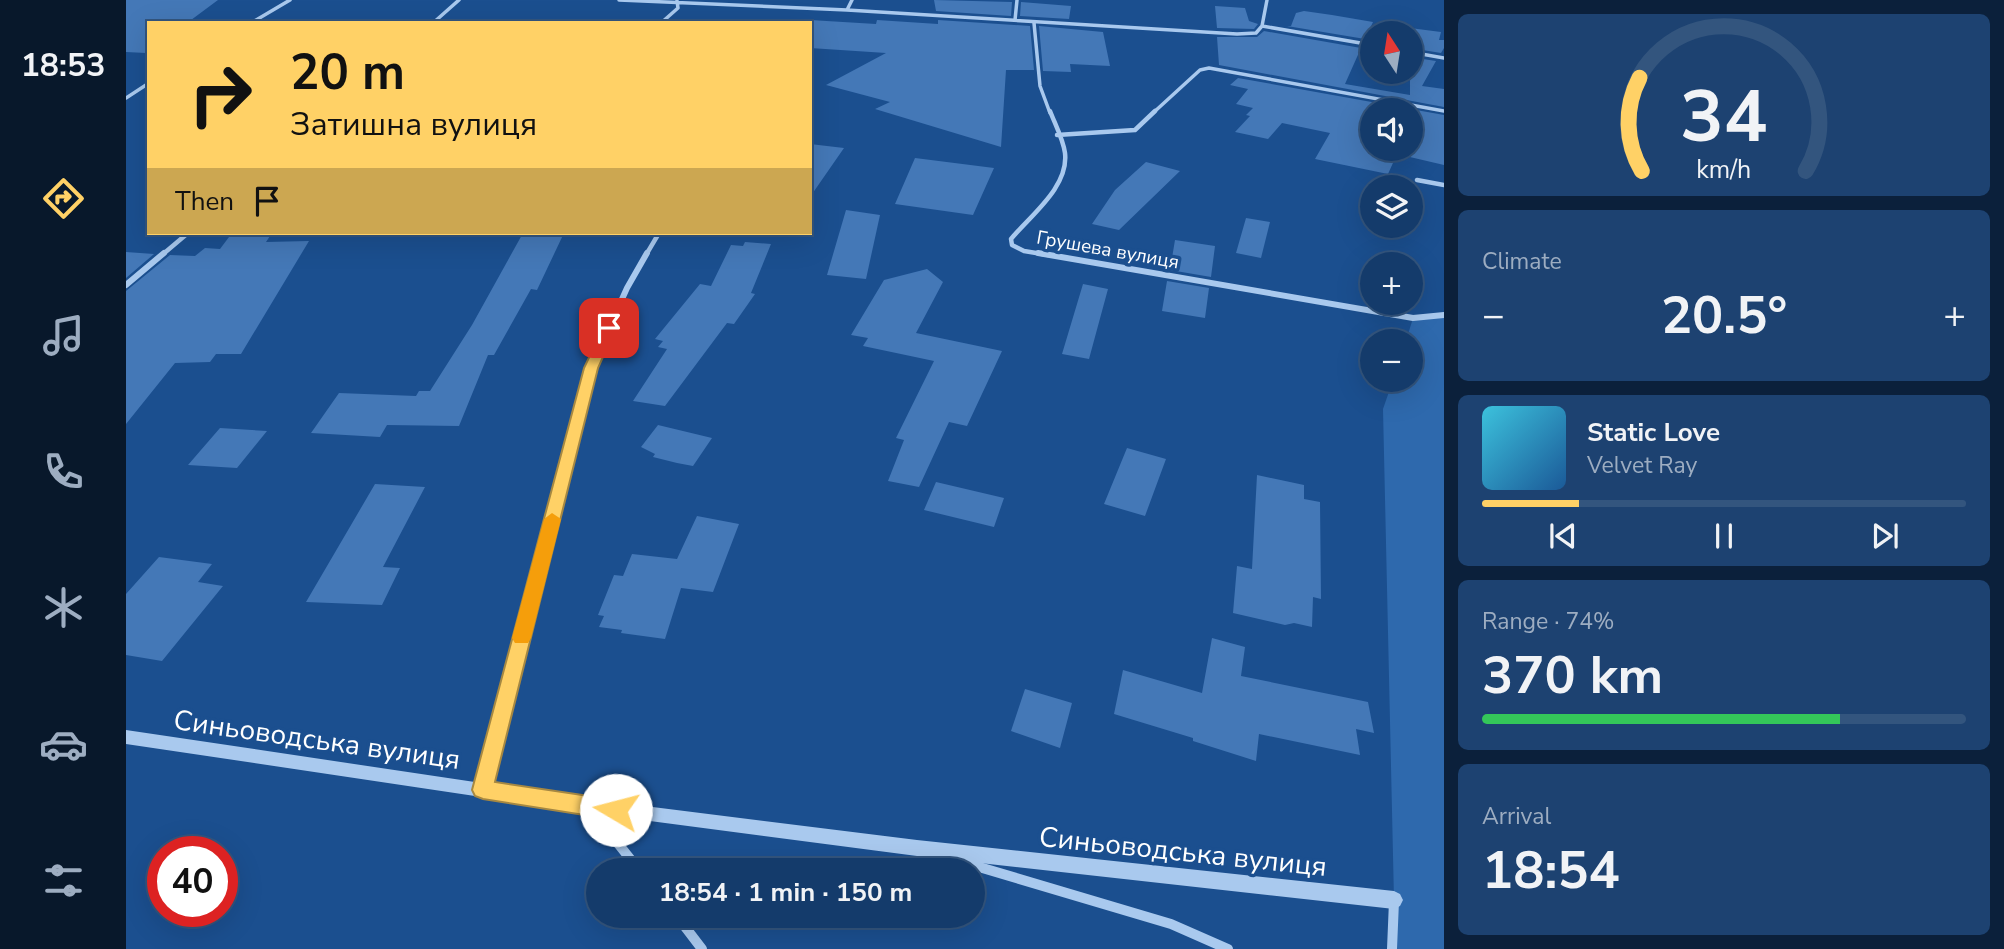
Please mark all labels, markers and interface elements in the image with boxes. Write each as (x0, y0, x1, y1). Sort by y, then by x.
north arrow (1360, 21, 1423, 84)
map controls (1360, 21, 1423, 392)
text: 20 m (290, 39, 405, 106)
text: 18:53 (21, 44, 105, 87)
icon: right (175, 49, 266, 140)
text: 34 (1680, 67, 1768, 167)
button: sound (1360, 98, 1423, 161)
text: Затишна вулиця (290, 103, 537, 146)
text: km/h (1696, 153, 1752, 187)
icon: directions (39, 174, 88, 223)
button: layers (1360, 175, 1423, 238)
icon: arrive (248, 182, 286, 220)
text: Then (175, 184, 234, 219)
street label: Грушева вулиця (1035, 225, 1181, 275)
text: Climate (1482, 246, 1562, 277)
button: + (1360, 252, 1423, 315)
text: 20.5° (1661, 280, 1787, 351)
text: − (1482, 290, 1505, 341)
text: + (1943, 290, 1966, 341)
pin (579, 298, 639, 358)
icon: arrive (590, 309, 628, 347)
icon: music (39, 311, 88, 360)
button: − (1360, 329, 1423, 392)
text: Static Love (1587, 415, 1720, 450)
icon: phone (39, 447, 88, 496)
text: Velvet Ray (1587, 450, 1697, 481)
icon: previous (1544, 517, 1582, 555)
icon: pause (1705, 517, 1743, 555)
icon: next (1866, 517, 1904, 555)
icon: climate (39, 583, 88, 632)
text: Range · 74% (1482, 606, 1614, 637)
text: 370 km (1482, 640, 1663, 711)
street label: Синьоводська вулиця (171, 701, 463, 779)
icon: car (39, 720, 88, 769)
position arrow (579, 773, 653, 847)
text: Arrival (1482, 801, 1551, 832)
street label: Синьоводська вулиця (1037, 818, 1329, 886)
text: 18:54 (1482, 835, 1620, 906)
speed limit sign: 40 (147, 836, 238, 927)
icon: filters (39, 856, 88, 905)
text: 18:54 · 1 min · 150 m (659, 875, 912, 910)

